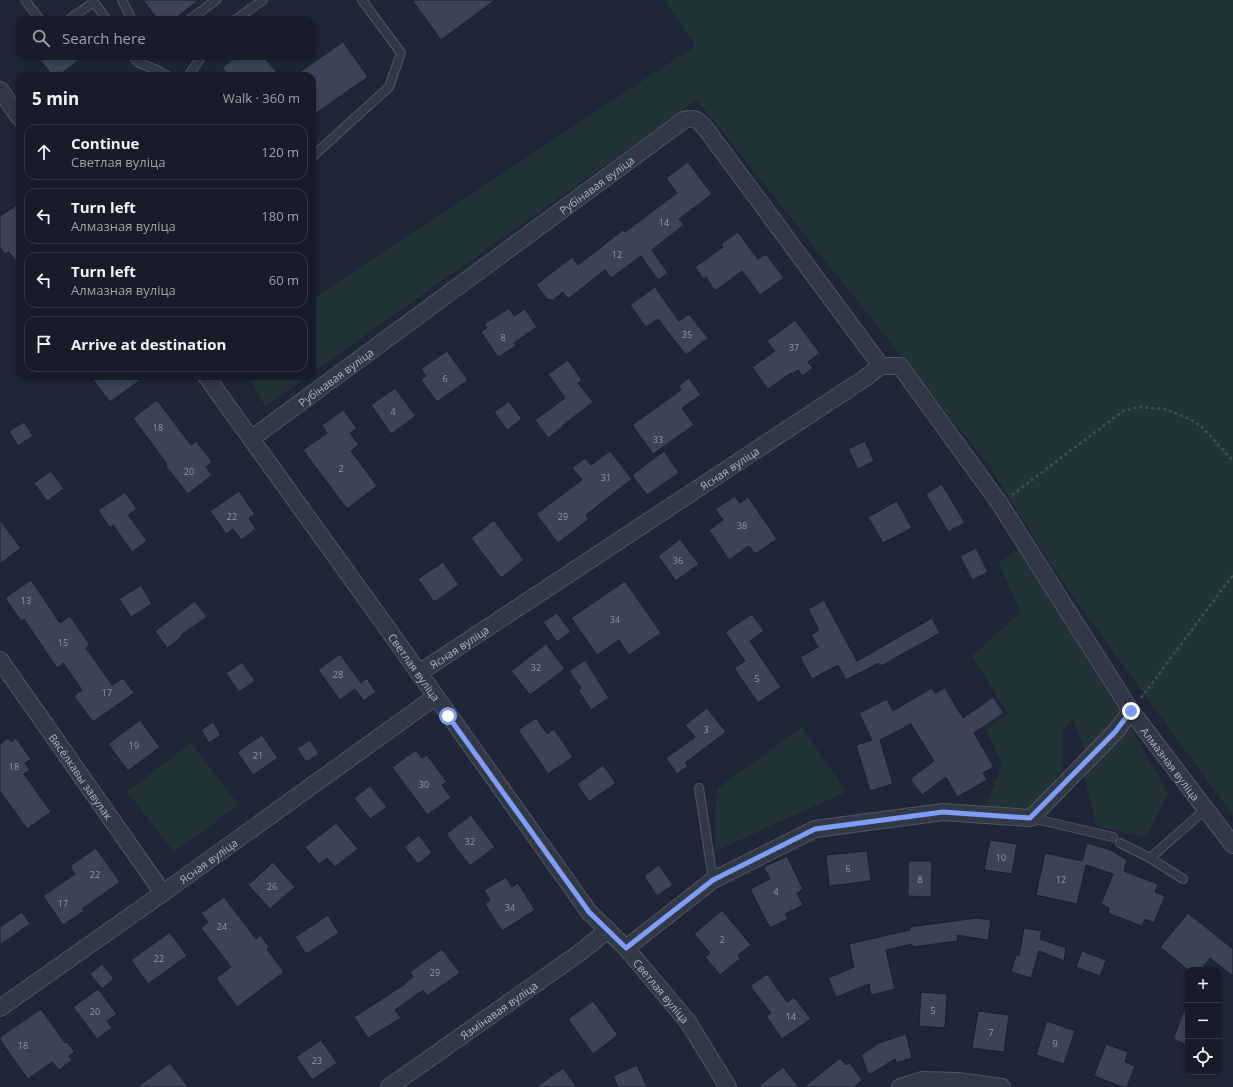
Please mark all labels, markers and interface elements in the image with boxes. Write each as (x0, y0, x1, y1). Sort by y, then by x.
search box (16, 16, 316, 60)
icon: search (30, 27, 52, 49)
text: Search here (62, 28, 146, 48)
text: 5 min (32, 87, 79, 110)
text: Walk · 360 m (223, 89, 300, 107)
text: Continue (71, 133, 139, 153)
icon: ahead (33, 141, 55, 163)
text: 120 m (261, 143, 299, 161)
street label: Рубінавая вуліца (556, 152, 637, 217)
text: Светлая вуліца (71, 153, 165, 171)
text: Turn left (71, 197, 136, 217)
icon: left (33, 205, 55, 227)
text: 180 m (261, 207, 299, 225)
house number: 14 (659, 216, 669, 229)
text: Алмазная вуліца (71, 217, 176, 235)
house number: 12 (612, 248, 622, 261)
text: Turn left (71, 261, 136, 281)
icon: left (33, 269, 55, 291)
text: 60 m (269, 271, 299, 289)
text: Алмазная вуліца (71, 281, 176, 299)
house number: 35 (682, 328, 692, 341)
house number: 8 (500, 331, 506, 344)
icon: arrive (33, 333, 55, 355)
text: Arrive at destination (71, 334, 226, 354)
house number: 37 (789, 341, 799, 354)
street label: Рубінавая вуліца (295, 344, 376, 409)
house number: 6 (442, 372, 448, 385)
house number: 4 (390, 405, 396, 418)
house number: 18 (153, 421, 163, 434)
house number: 33 (653, 433, 663, 446)
street label: Ясная вуліца (697, 443, 762, 493)
house number: 2 (338, 462, 344, 475)
house number: 20 (184, 465, 194, 478)
house number: 31 (601, 471, 611, 484)
house number: 22 (227, 510, 237, 523)
house number: 29 (558, 510, 568, 523)
house number: 38 (737, 519, 747, 532)
house number: 36 (673, 554, 683, 567)
house number: 13 (21, 594, 31, 607)
house number: 34 (610, 613, 620, 626)
street label: Ясная вуліца (426, 621, 492, 672)
street label: Светлая вуліца (385, 630, 444, 704)
house number: 15 (58, 636, 68, 649)
house number: 32 (531, 661, 541, 674)
house number: 28 (333, 668, 343, 681)
house number: 5 (754, 672, 760, 685)
house number: 17 (102, 686, 112, 699)
route end (1122, 702, 1140, 720)
route start (439, 707, 457, 725)
house number: 3 (703, 723, 709, 736)
street label: Алмазная вуліца (1138, 724, 1204, 803)
street label: Вясёлкавы завулак (46, 730, 117, 823)
house number: 19 (129, 739, 139, 752)
house number: 21 (253, 749, 263, 762)
house number: 18 (9, 760, 19, 773)
house number: 30 (419, 778, 429, 791)
street label: Ясная вуліца (176, 835, 240, 887)
house number: 32 (465, 835, 475, 848)
house number: 10 (996, 851, 1006, 864)
house number: 6 (845, 862, 851, 875)
house number: 22 (90, 868, 100, 881)
house number: 8 (917, 873, 923, 886)
house number: 12 (1056, 873, 1066, 886)
house number: 26 (267, 880, 277, 893)
house number: 4 (773, 885, 779, 898)
house number: 17 (58, 897, 68, 910)
house number: 34 (505, 901, 515, 914)
house number: 24 (217, 920, 227, 933)
house number: 2 (719, 933, 725, 946)
house number: 22 (154, 952, 164, 965)
street label: Светлая вуліца (630, 955, 693, 1026)
house number: 29 (430, 966, 440, 979)
map controls (1185, 967, 1221, 1075)
button: + (1185, 967, 1221, 1003)
street label: Язмінавая вуліца (457, 977, 540, 1042)
button: − (1185, 1003, 1221, 1039)
house number: 5 (930, 1004, 936, 1017)
house number: 20 (90, 1005, 100, 1018)
house number: 14 (786, 1010, 796, 1023)
house number: 7 (988, 1026, 994, 1039)
house number: 9 (1052, 1037, 1058, 1050)
house number: 18 (18, 1039, 28, 1052)
button: locate (1185, 1039, 1221, 1075)
house number: 23 (312, 1054, 322, 1067)

